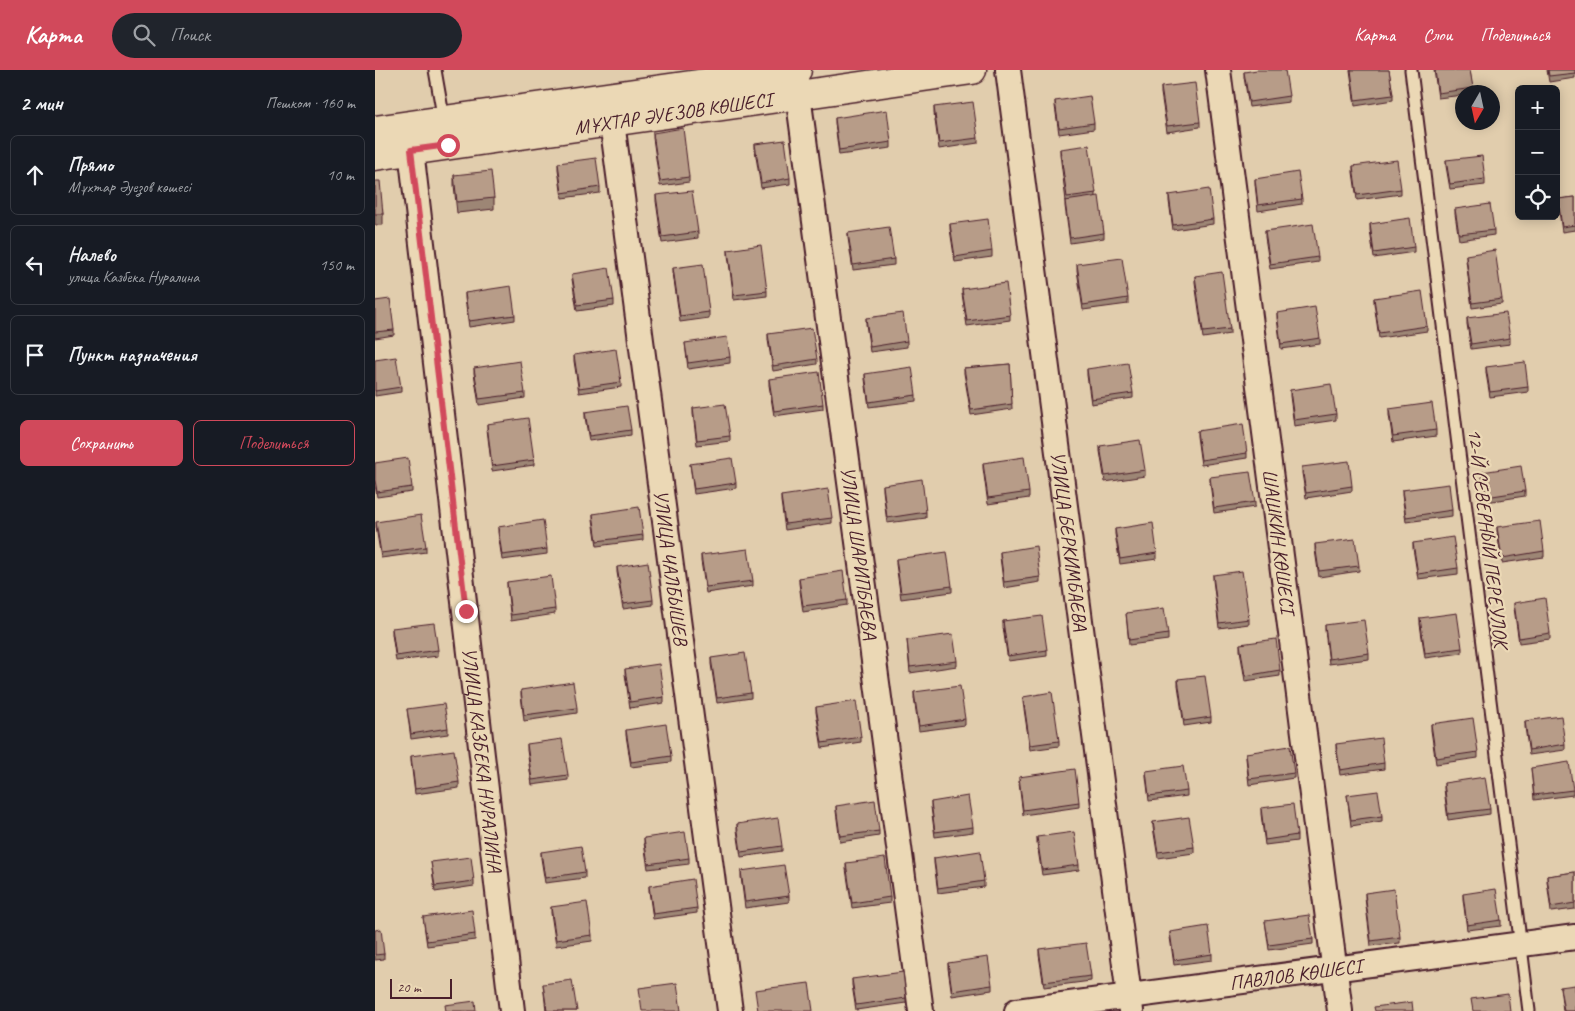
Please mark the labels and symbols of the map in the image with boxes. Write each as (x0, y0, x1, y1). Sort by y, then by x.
north arrow (1455, 85, 1500, 130)
street label: МҰХТАР ӘУЕЗОВ КӨШЕСІ (572, 86, 778, 140)
route start (437, 134, 460, 157)
street label: 12-Й СЕВЕРНЫЙ ПЕРЕУЛОК (1462, 427, 1514, 653)
street label: УЛИЦА БЕРКИМБАЕВА (1045, 450, 1094, 633)
street label: УЛИЦА ШАРИПБАЕВА (835, 465, 884, 642)
street label: ШАШКИН КӨШЕСІ (1257, 467, 1301, 620)
street label: УЛИЦА ЧАЛБЫШЕВ (648, 488, 694, 649)
route end (455, 600, 478, 623)
street label: УЛИЦА КАЗБЕКА НУРАЛИНА (457, 646, 508, 875)
street label: ПАВЛОВ КӨШЕСІ (1228, 952, 1368, 995)
scale bar (390, 976, 453, 999)

